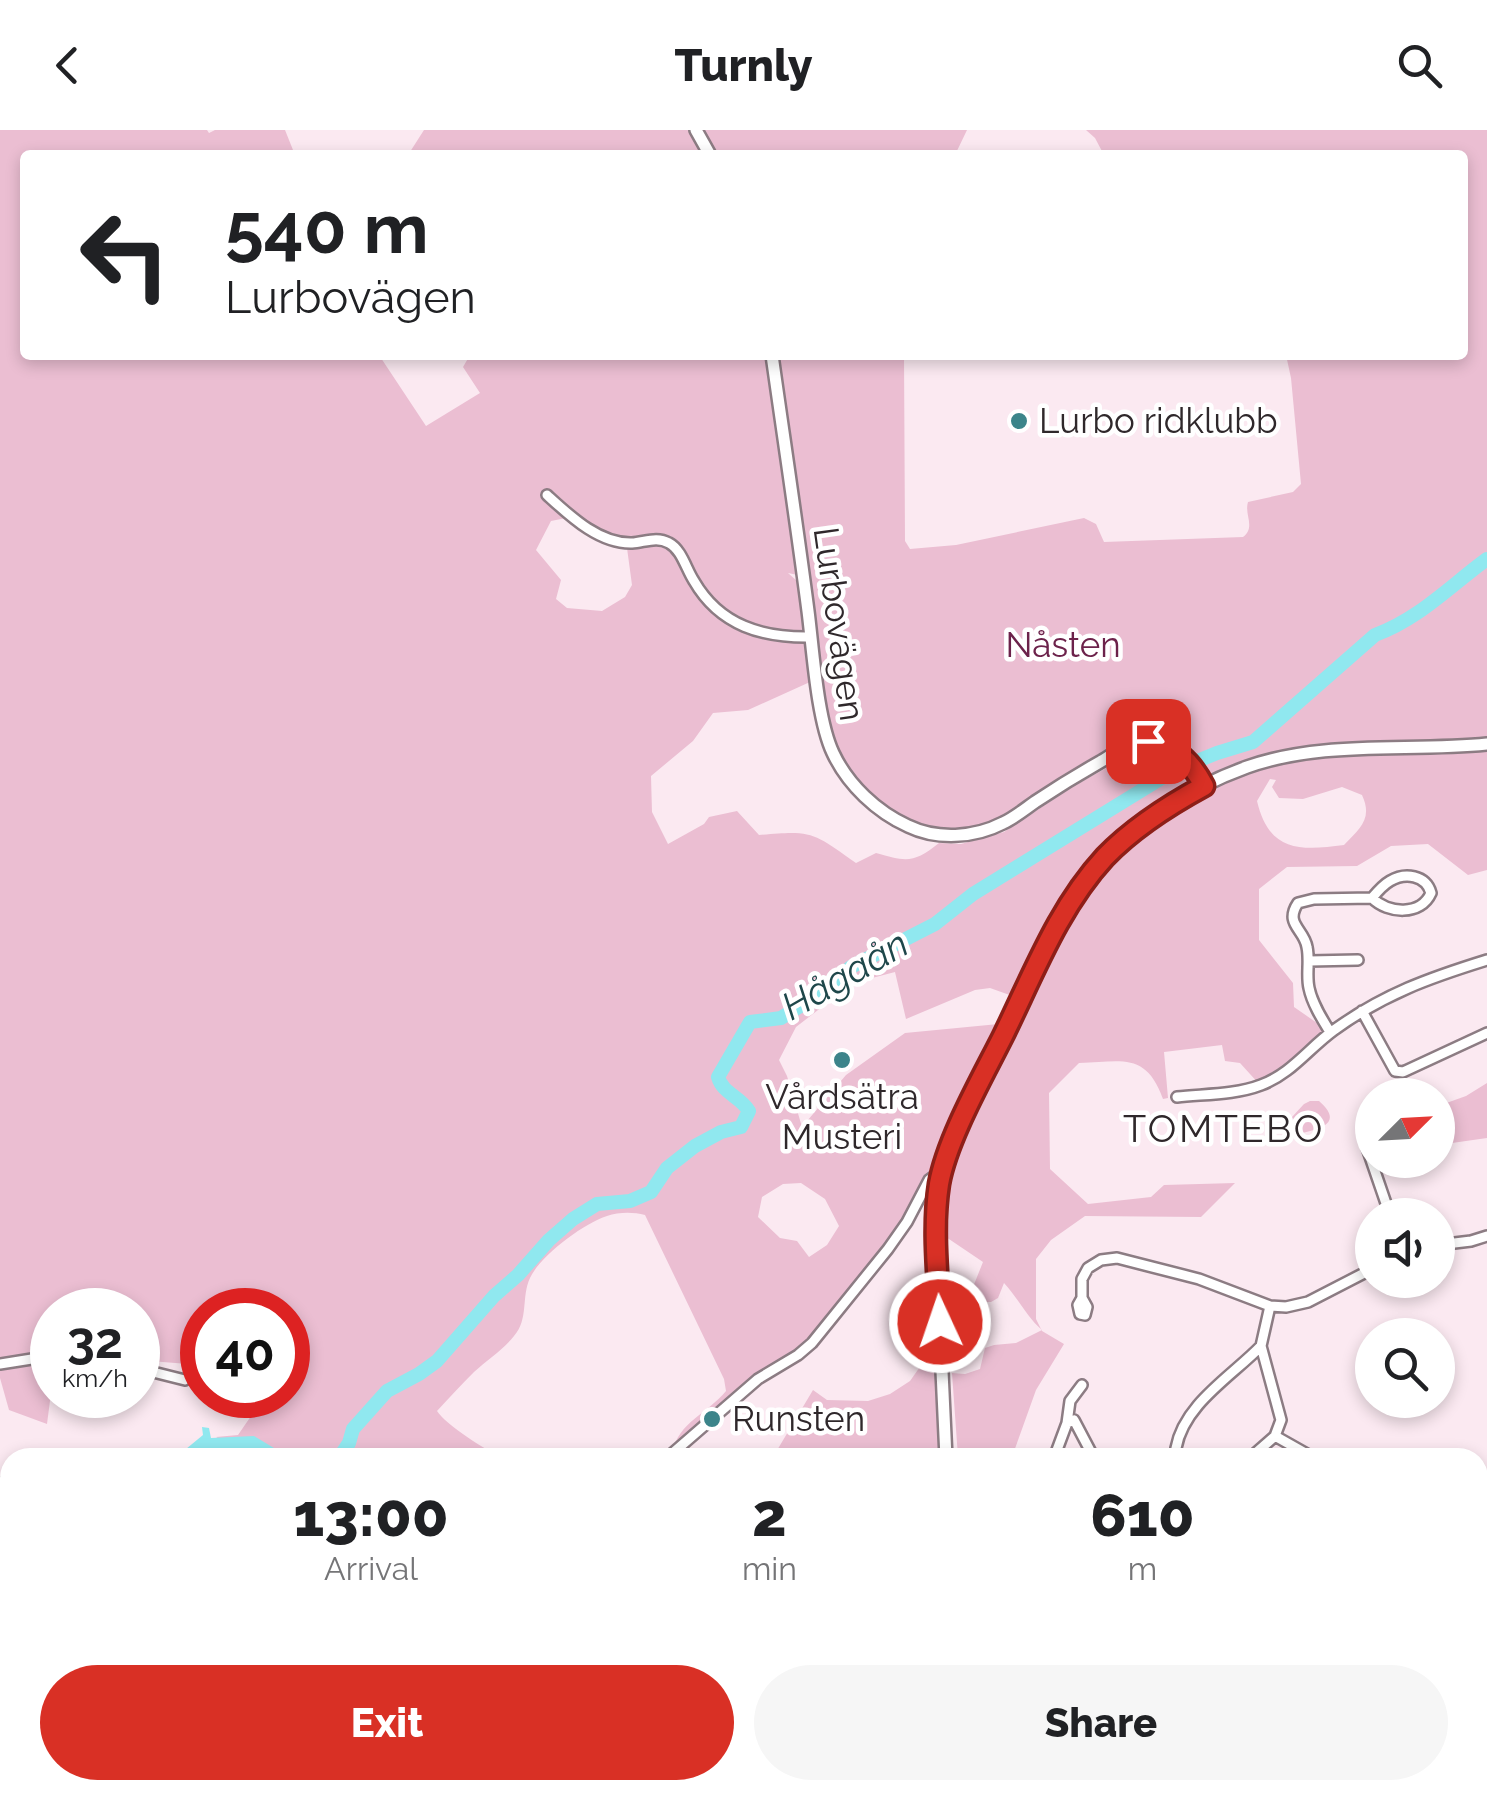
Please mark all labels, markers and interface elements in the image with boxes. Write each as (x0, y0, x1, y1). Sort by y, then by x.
icon: back (40, 38, 95, 93)
icon: search (1392, 38, 1447, 93)
text: Turnly (674, 39, 813, 92)
text: 540 m (225, 187, 429, 269)
icon: left (60, 190, 190, 320)
text: Lurbovägen (225, 271, 476, 324)
place label: Lurbo ridklubb (1039, 400, 1278, 441)
marker: Lurbo ridklubb (1008, 410, 1030, 432)
street label: Lurbovägen (806, 524, 873, 723)
park label: Nåsten (1005, 624, 1121, 665)
pin (1106, 699, 1191, 784)
icon: arrive (1121, 714, 1176, 769)
water label: Hågaån (774, 920, 916, 1029)
marker: Vårdsätra Musteri (831, 1049, 853, 1071)
place label: Vårdsätra Musteri (765, 1076, 919, 1157)
north arrow (1355, 1078, 1455, 1178)
map controls (1355, 1078, 1455, 1418)
district label: TOMTEBO (1123, 1106, 1325, 1151)
button: sound (1355, 1198, 1455, 1298)
position arrow (888, 1270, 992, 1374)
speed limit sign: 40 (180, 1288, 310, 1418)
text: 32 (67, 1311, 123, 1370)
button: search (1355, 1318, 1455, 1418)
text: km/h (62, 1363, 128, 1393)
place label: Runsten (732, 1398, 865, 1439)
marker: Runsten (701, 1408, 723, 1430)
text: 13:00 (293, 1480, 449, 1550)
text: 2 (752, 1480, 787, 1550)
text: 610 (1090, 1480, 1195, 1550)
text: Arrival (324, 1550, 418, 1587)
text: min (742, 1550, 797, 1587)
text: m (1128, 1550, 1157, 1587)
button: Exit (40, 1665, 734, 1780)
button: Share (754, 1665, 1448, 1780)

